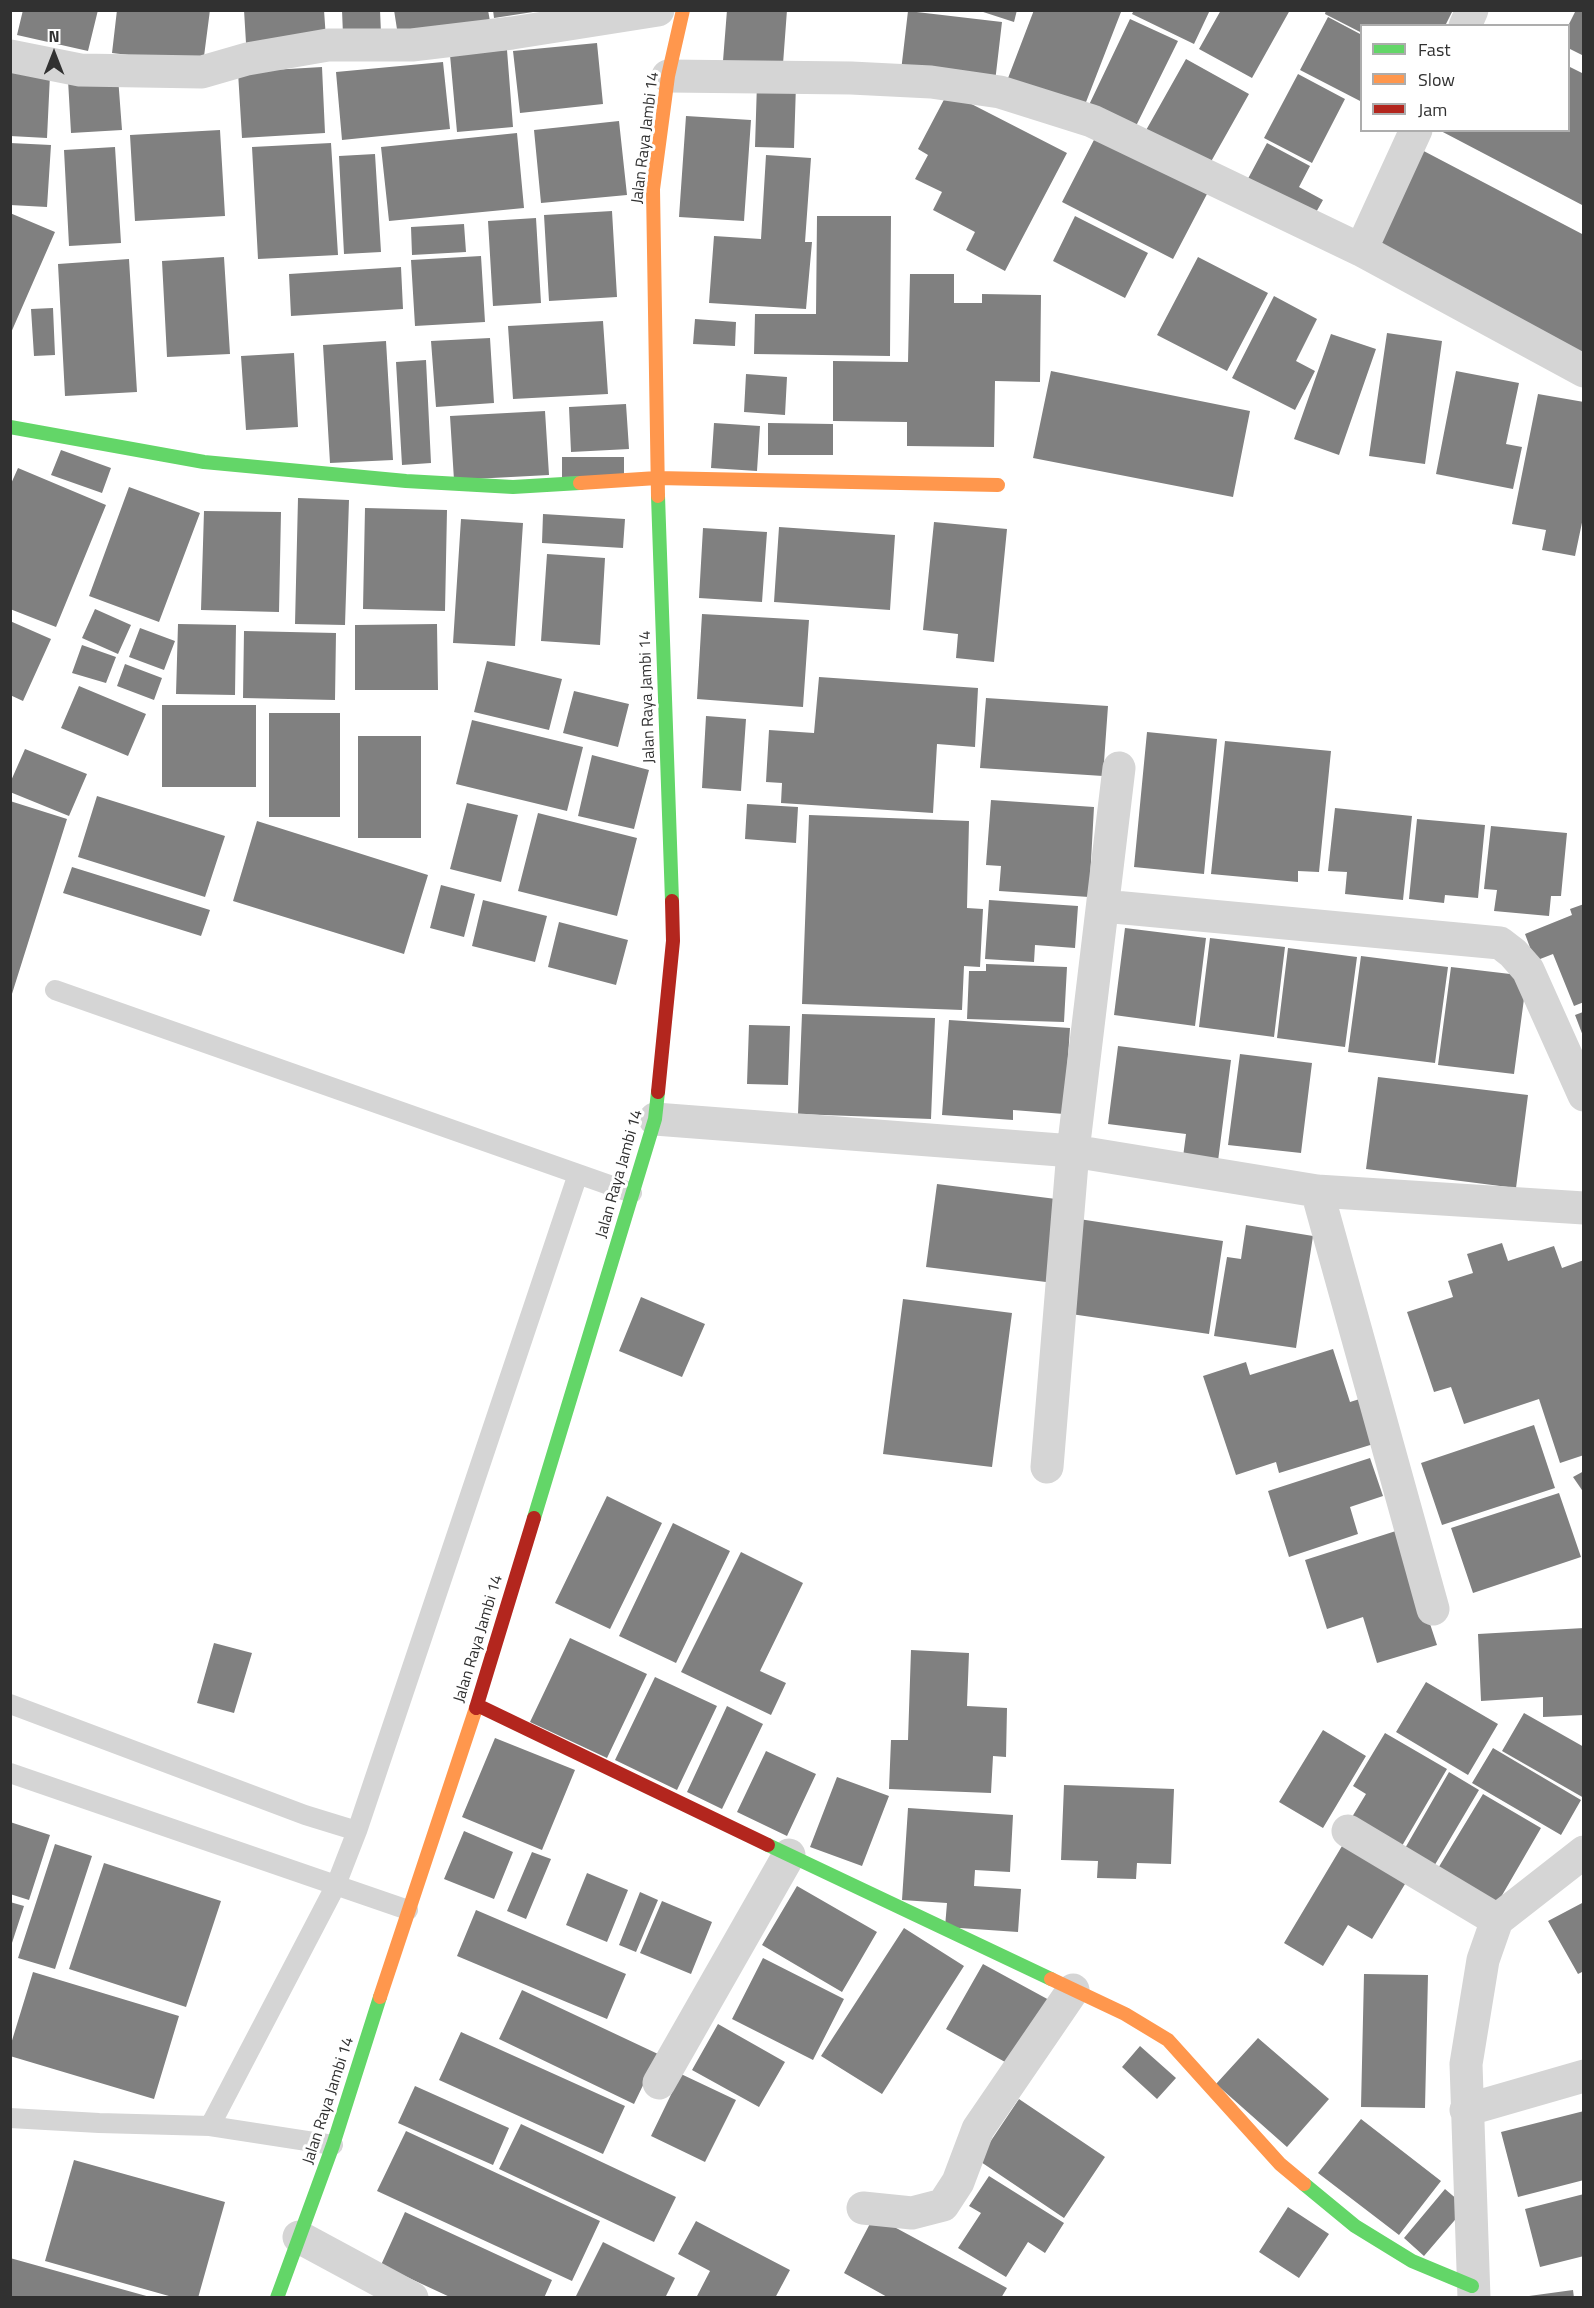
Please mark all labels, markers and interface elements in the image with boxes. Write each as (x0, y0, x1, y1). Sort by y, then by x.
north arrow (24, 24, 84, 84)
text: N (48, 24, 60, 48)
legend (1360, 24, 1570, 132)
text: Fast (1418, 36, 1451, 63)
text: Slow (1418, 66, 1455, 93)
street label: Jalan Raya Jambi 14 (628, 71, 664, 205)
text: Jam (1418, 96, 1447, 123)
street label: Jalan Raya Jambi 14 (636, 630, 660, 764)
street label: Jalan Raya Jambi 14 (592, 1108, 648, 1240)
street label: Jalan Raya Jambi 14 (450, 1573, 508, 1705)
street label: Jalan Raya Jambi 14 (299, 2035, 359, 2167)

